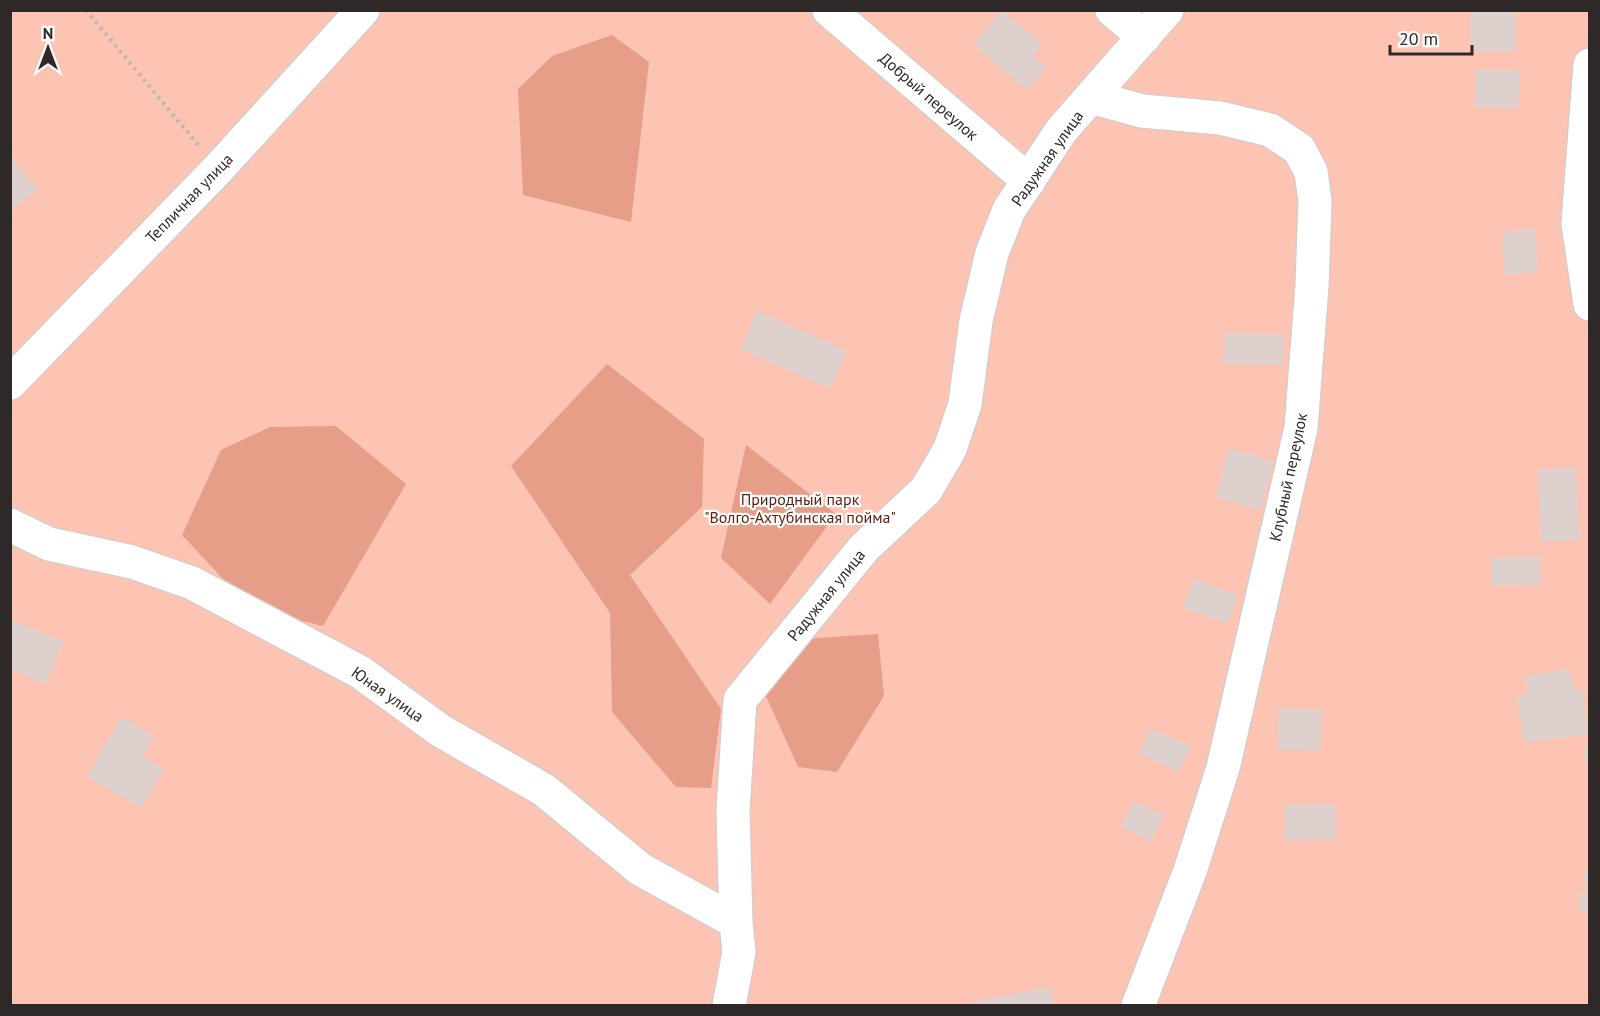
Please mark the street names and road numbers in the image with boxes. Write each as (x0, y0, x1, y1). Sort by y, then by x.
street label: Добрый переулок (875, 48, 983, 145)
street label: Радужная улица (1007, 106, 1087, 210)
street label: Тепличная улица (141, 149, 237, 247)
street label: Клубный переулок (1265, 411, 1311, 543)
street label: Радужная улица (783, 545, 869, 645)
street label: Юная улица (348, 662, 428, 726)

